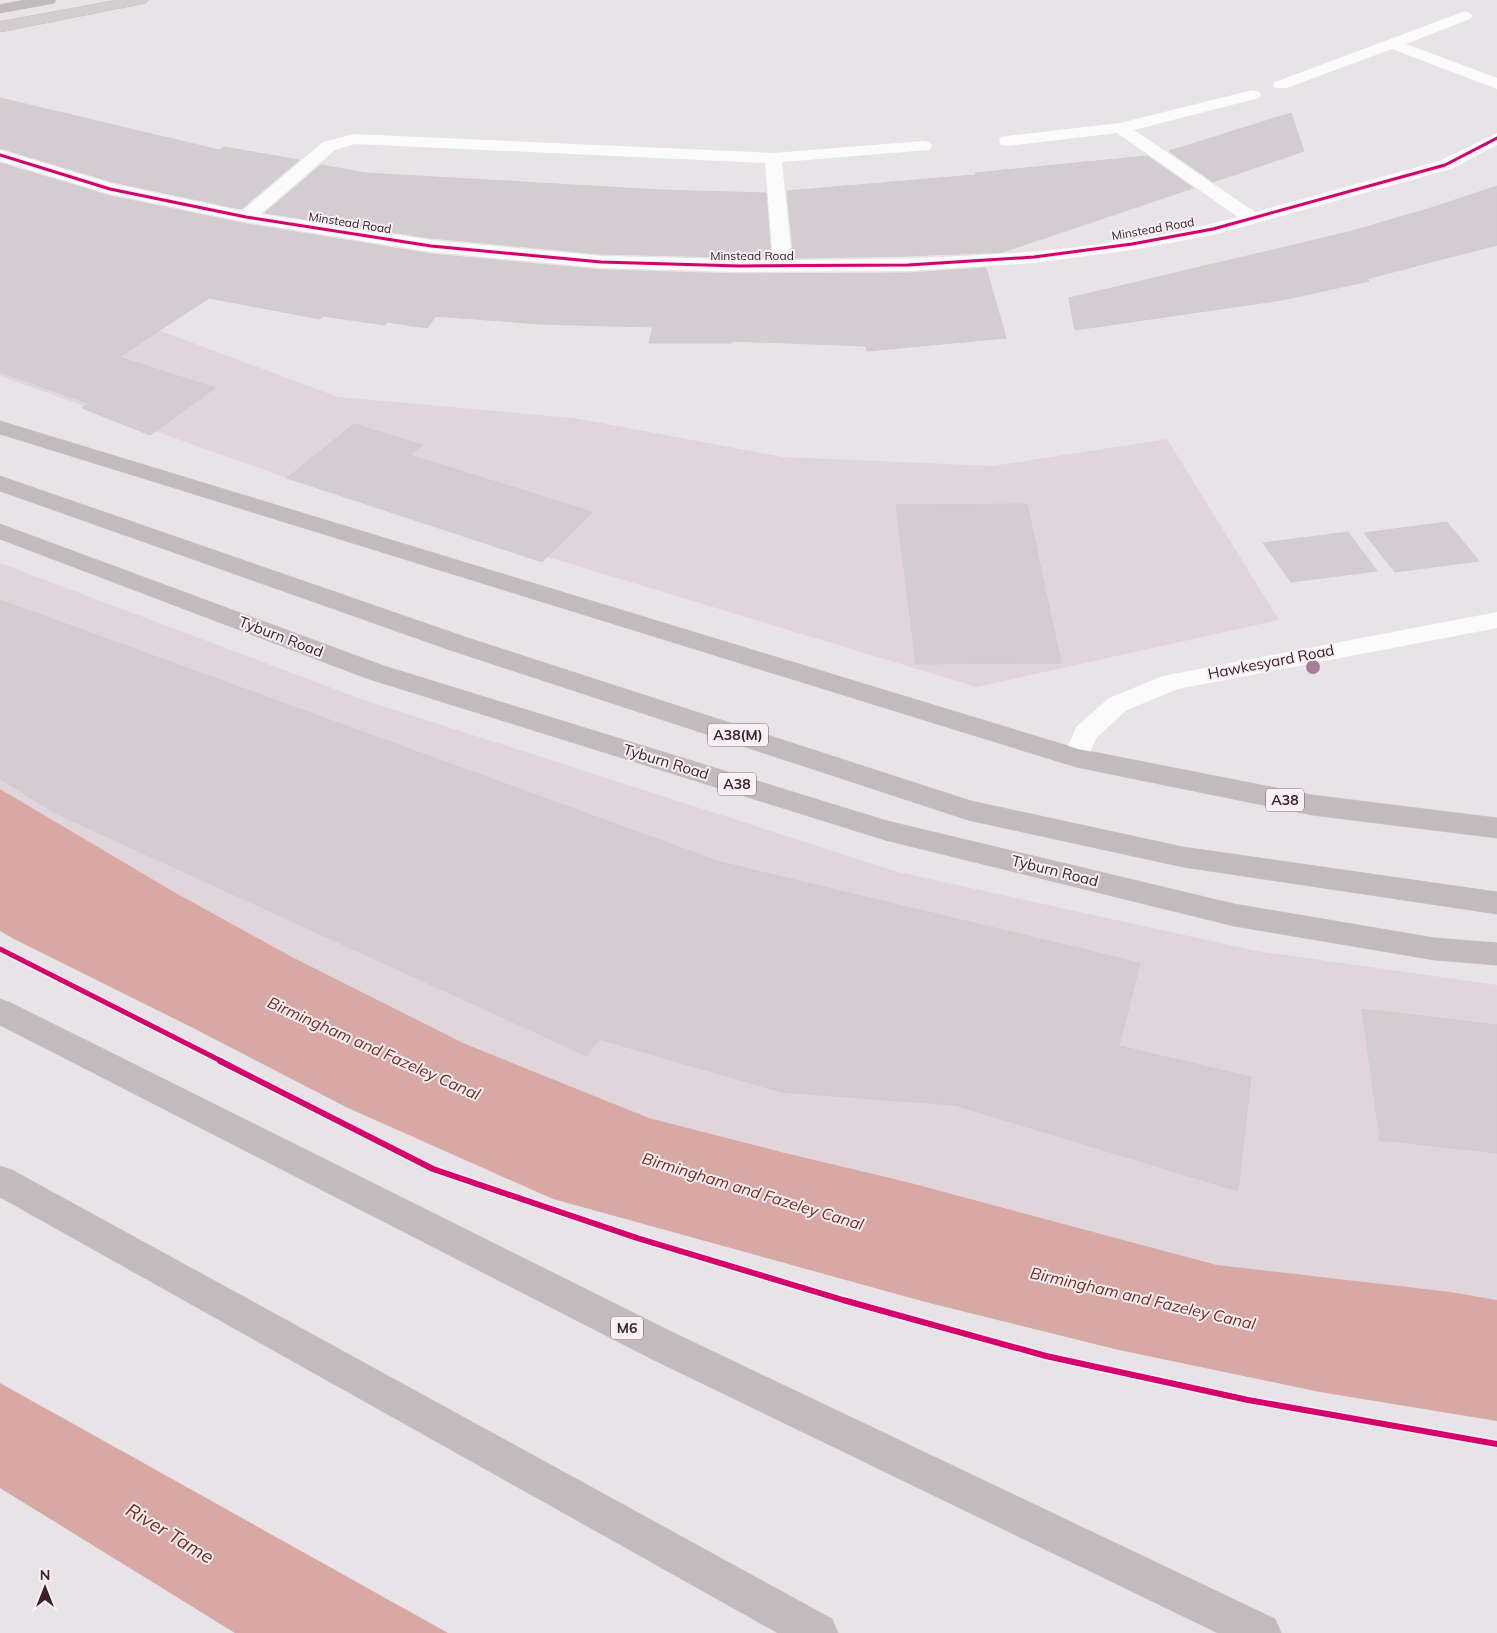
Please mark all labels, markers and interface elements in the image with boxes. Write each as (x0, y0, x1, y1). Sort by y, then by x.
street label: Minstead Road (308, 209, 393, 236)
street label: Minstead Road (1110, 214, 1195, 243)
street label: Minstead Road (710, 248, 794, 263)
street label: Tyburn Road (236, 612, 326, 661)
street label: Hawkesyard Road (1206, 640, 1336, 683)
road number: A38(M) (708, 724, 768, 746)
street label: Tyburn Road (621, 739, 711, 784)
road number: A38 (718, 772, 756, 796)
road number: A38 (1266, 788, 1304, 812)
street label: Tyburn Road (1010, 851, 1100, 890)
water label: Birmingham and Fazeley Canal (265, 992, 484, 1104)
water label: Birmingham and Fazeley Canal (640, 1148, 866, 1234)
water label: Birmingham and Fazeley Canal (1028, 1262, 1258, 1334)
road number: M6 (611, 1316, 643, 1340)
water label: River Tame (122, 1497, 218, 1569)
north arrow (20, 1563, 70, 1613)
text: N (40, 1566, 50, 1584)

